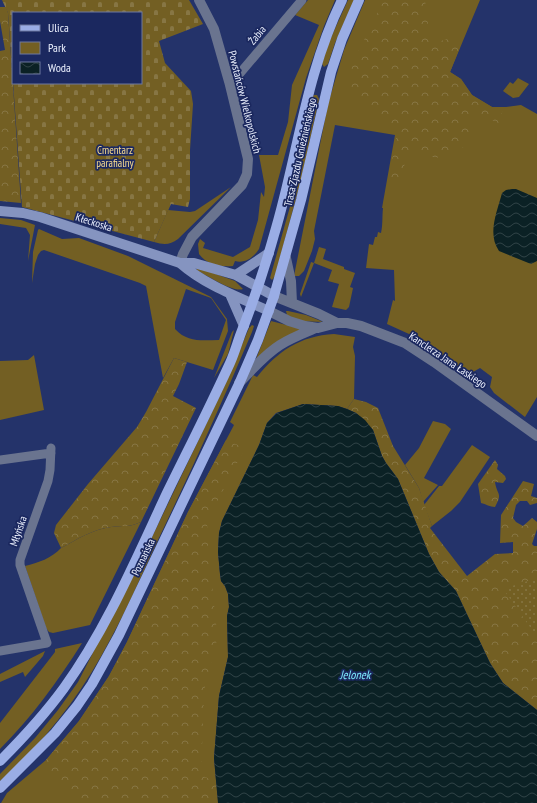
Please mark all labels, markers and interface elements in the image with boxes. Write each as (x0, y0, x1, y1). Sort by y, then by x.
legend (12, 12, 142, 84)
text: Ulica (48, 20, 69, 35)
street label: Żabia (245, 23, 269, 47)
text: Park (48, 40, 66, 55)
street label: Powstańców Wielkopolskich (225, 49, 265, 155)
text: Woda (48, 60, 71, 75)
street label: Trasa Zjazdu Gnieźnieńskiego (281, 96, 319, 208)
park label: Cmentarz parafialny (96, 143, 135, 170)
street label: Kłeckoska (74, 210, 114, 234)
street label: Kanclerza Jana Łaskiego (406, 329, 490, 391)
street label: Młyńska (6, 514, 30, 548)
street label: Poznańska (128, 536, 158, 578)
water label: Jelonek (339, 667, 372, 682)

